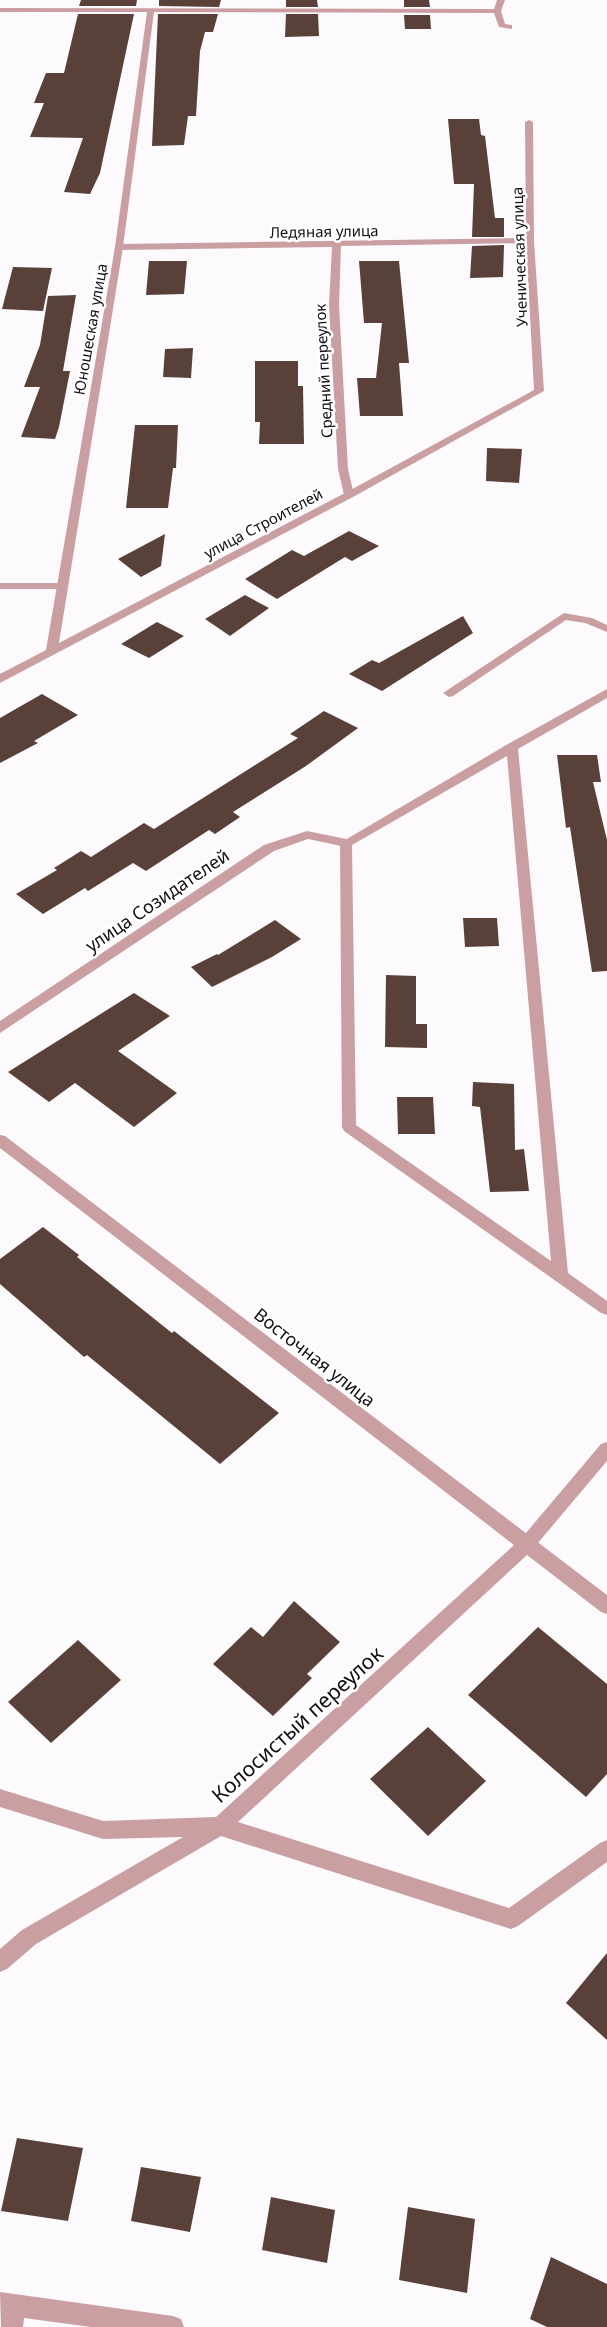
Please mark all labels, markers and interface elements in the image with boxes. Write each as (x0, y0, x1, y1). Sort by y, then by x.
street label: Ученическая улица (507, 187, 531, 327)
street label: Ледяная улица (269, 220, 379, 242)
street label: Юношеская улица (69, 262, 111, 396)
street label: Средний переулок (309, 303, 337, 439)
street label: улица Строителей (200, 483, 326, 563)
street label: улица Созидателей (80, 843, 234, 957)
street label: Восточная улица (249, 1302, 381, 1412)
street label: Колосистый переулок (205, 1639, 389, 1809)

